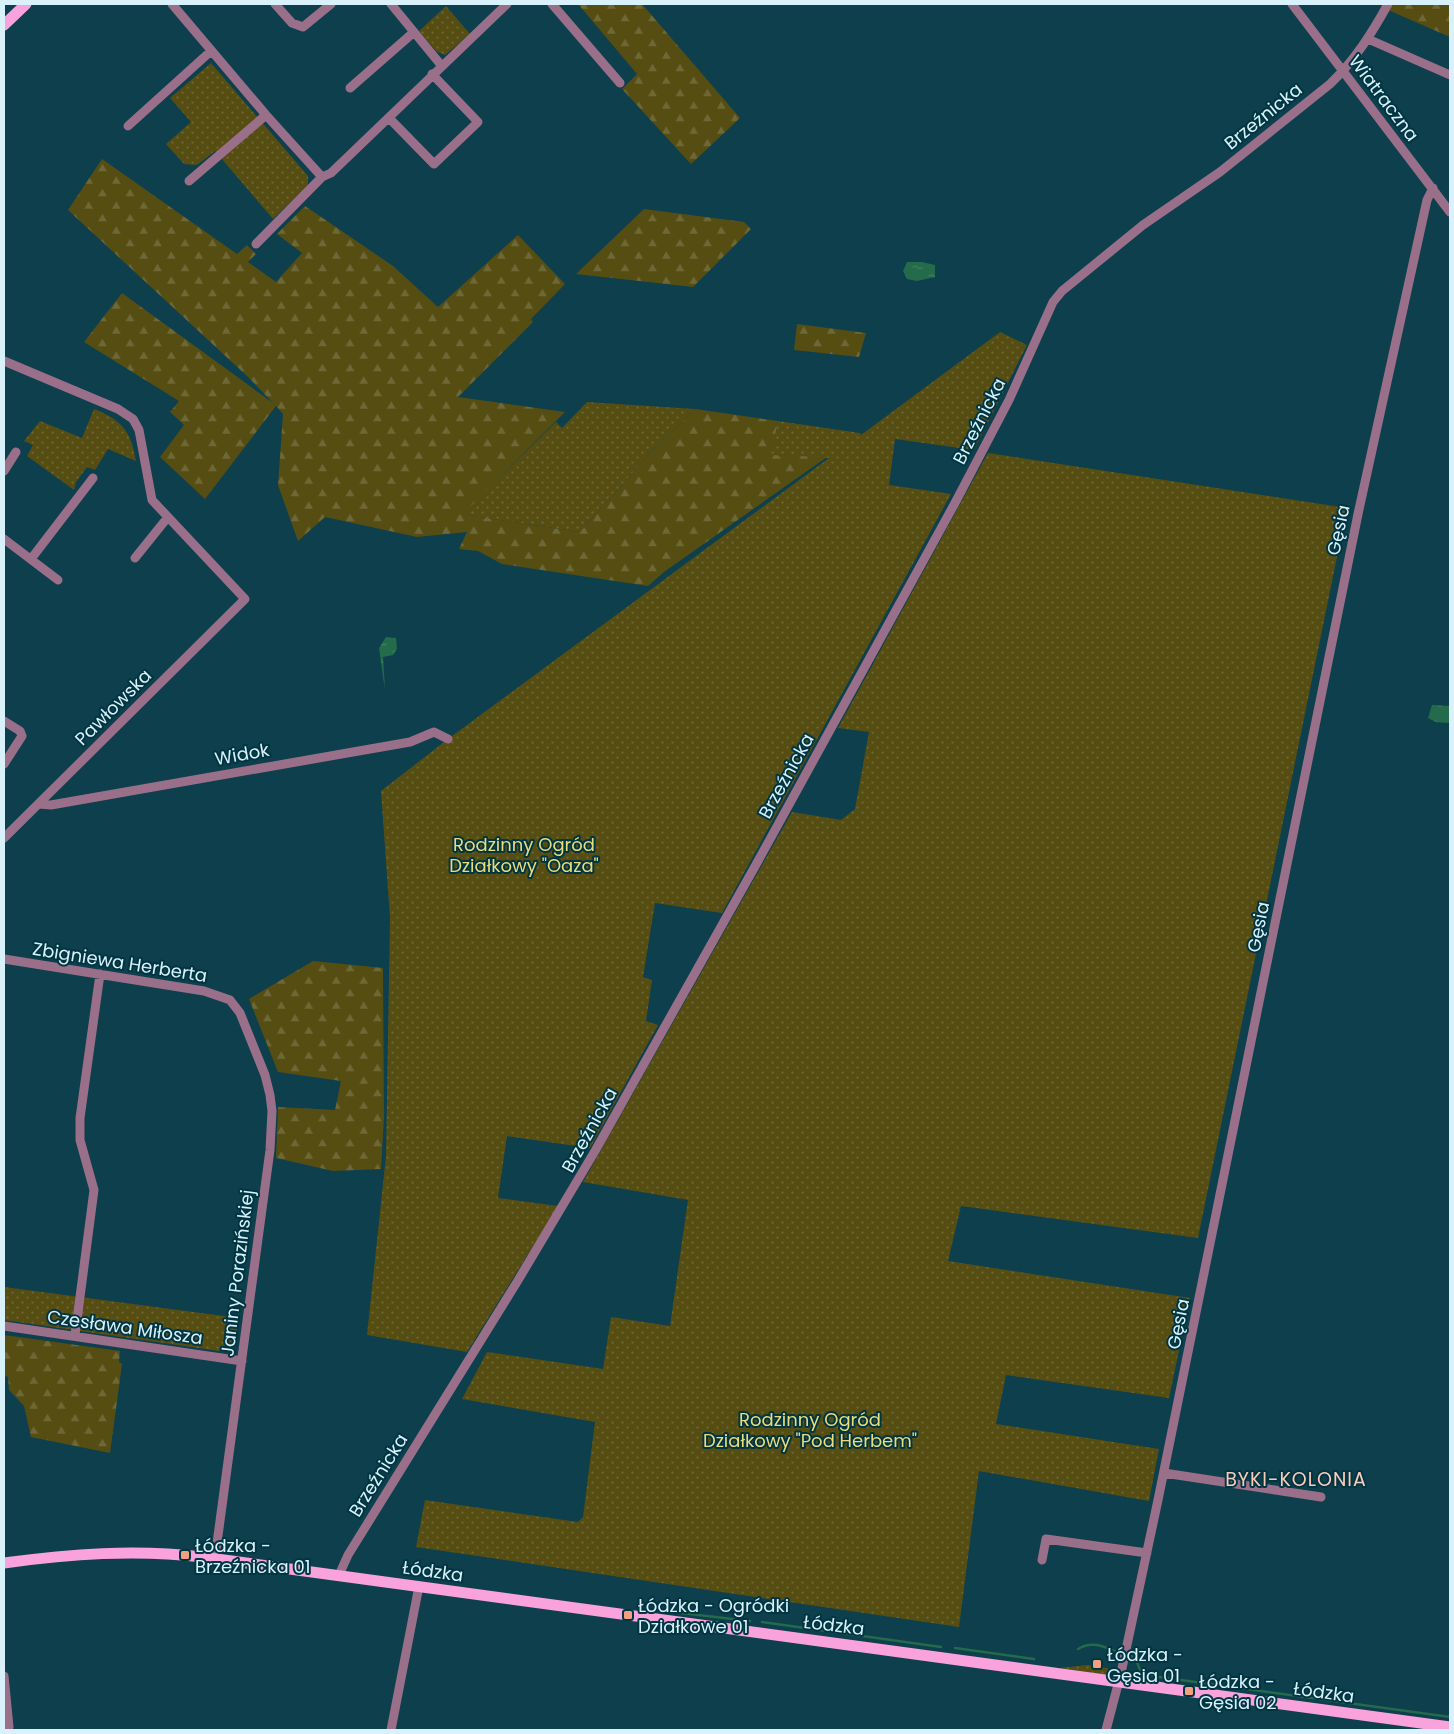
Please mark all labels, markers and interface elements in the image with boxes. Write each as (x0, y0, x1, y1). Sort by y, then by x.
street label: Wiatraczna (1343, 50, 1425, 146)
street label: Brzeźnicka (1219, 77, 1307, 155)
street label: Brzeźnicka (947, 374, 1011, 468)
street label: Gęsia (1320, 502, 1356, 558)
street label: Pawłowska (69, 663, 157, 751)
street label: Brzeźnicka (752, 729, 820, 823)
street label: Widok (213, 737, 272, 771)
park label: Rodzinny Ogród Działkowy "Oaza" (449, 832, 599, 878)
street label: Gęsia (1241, 900, 1275, 954)
street label: Zbigniewa Herberta (31, 936, 209, 988)
street label: Brzeźnicka (555, 1083, 623, 1177)
street label: Janiny Porazińskiej (214, 1188, 260, 1358)
street label: Gęsia (1161, 1297, 1195, 1351)
street label: Czesława Miłosza (46, 1304, 204, 1350)
park label: Rodzinny Ogród Działkowy "Pod Herbem" (703, 1407, 917, 1453)
street label: Brzeźnicka (343, 1429, 413, 1521)
district label: BYKI-KOLONIA (1225, 1466, 1367, 1493)
place label: Łódzka - Brzeźnicka 01 (195, 1533, 310, 1579)
marker: Łódzka - Brzeźnicka 01 (179, 1549, 191, 1561)
street label: Łódzka (401, 1554, 465, 1588)
place label: Łódzka - Ogródki Działkowe 01 (638, 1593, 789, 1639)
marker: Łódzka - Ogródki Działkowe 01 (622, 1609, 634, 1621)
street label: Łódzka (802, 1609, 866, 1641)
place label: Łódzka - Gęsia 01 (1107, 1642, 1183, 1688)
marker: Łódzka - Gęsia 01 (1091, 1658, 1103, 1670)
place label: Łódzka - Gęsia 02 (1199, 1669, 1277, 1715)
street label: Łódzka (1292, 1675, 1356, 1709)
marker: Łódzka - Gęsia 02 (1183, 1685, 1195, 1697)

